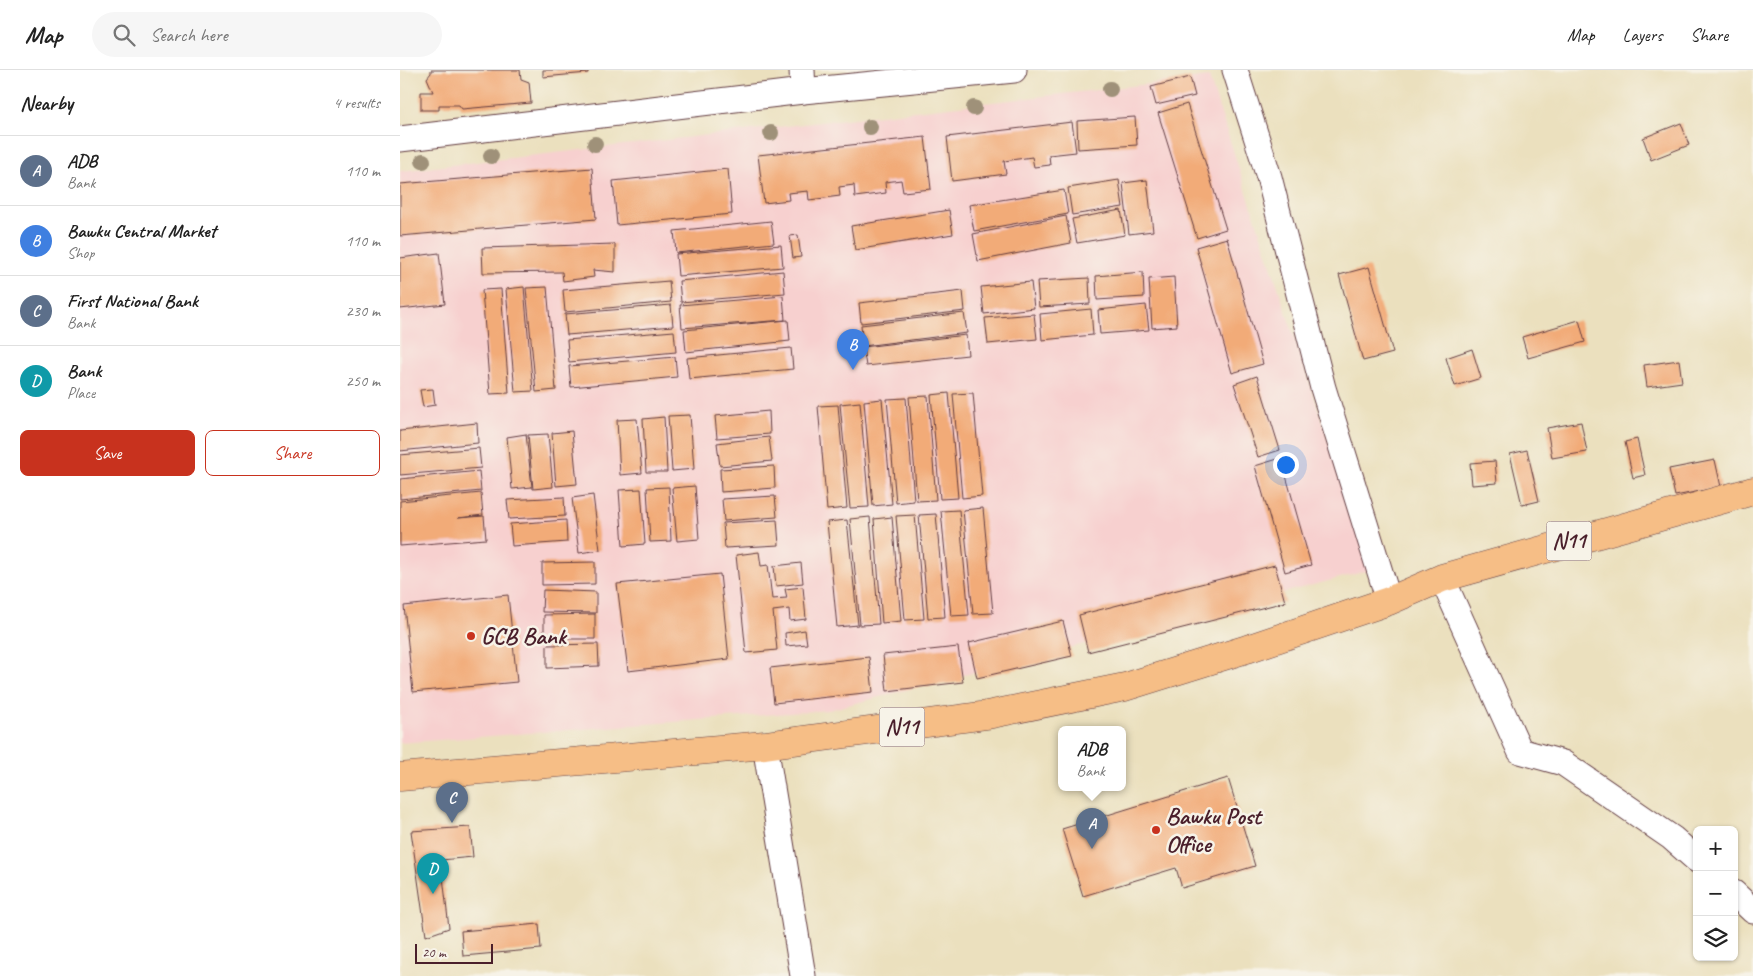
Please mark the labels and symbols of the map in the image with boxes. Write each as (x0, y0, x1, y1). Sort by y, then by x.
pin: B (837, 329, 869, 370)
your location (1273, 452, 1299, 478)
road number: N11 (1546, 522, 1592, 561)
place label: GCB Bank (481, 621, 568, 651)
marker: GCB Bank (465, 630, 477, 642)
road number: N11 (880, 708, 924, 746)
pin: C (436, 782, 468, 823)
place label: Bawku Post Office (1166, 801, 1264, 859)
pin: A (1076, 808, 1108, 849)
marker: Bawku Post Office (1150, 824, 1162, 836)
pin: D (417, 853, 449, 894)
scale bar (415, 941, 492, 964)

